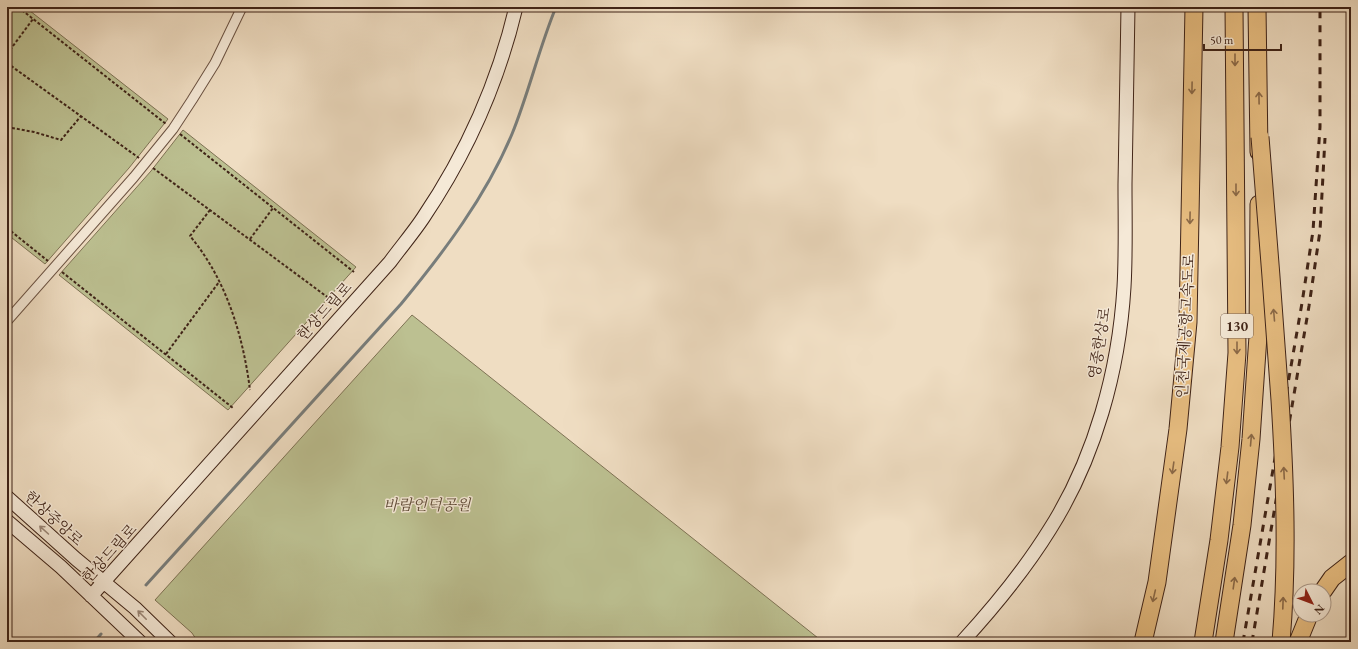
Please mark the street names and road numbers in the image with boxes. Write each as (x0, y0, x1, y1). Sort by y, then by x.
street label: 인천국제공항고속도로 (1172, 253, 1198, 399)
street label: 한상드림로 (293, 277, 356, 344)
street label: 영종한상로 (1084, 305, 1114, 380)
road number: 130 (1221, 314, 1253, 338)
street label: 한상중앙로 (21, 487, 88, 550)
street label: 한상드림로 (78, 519, 141, 586)

